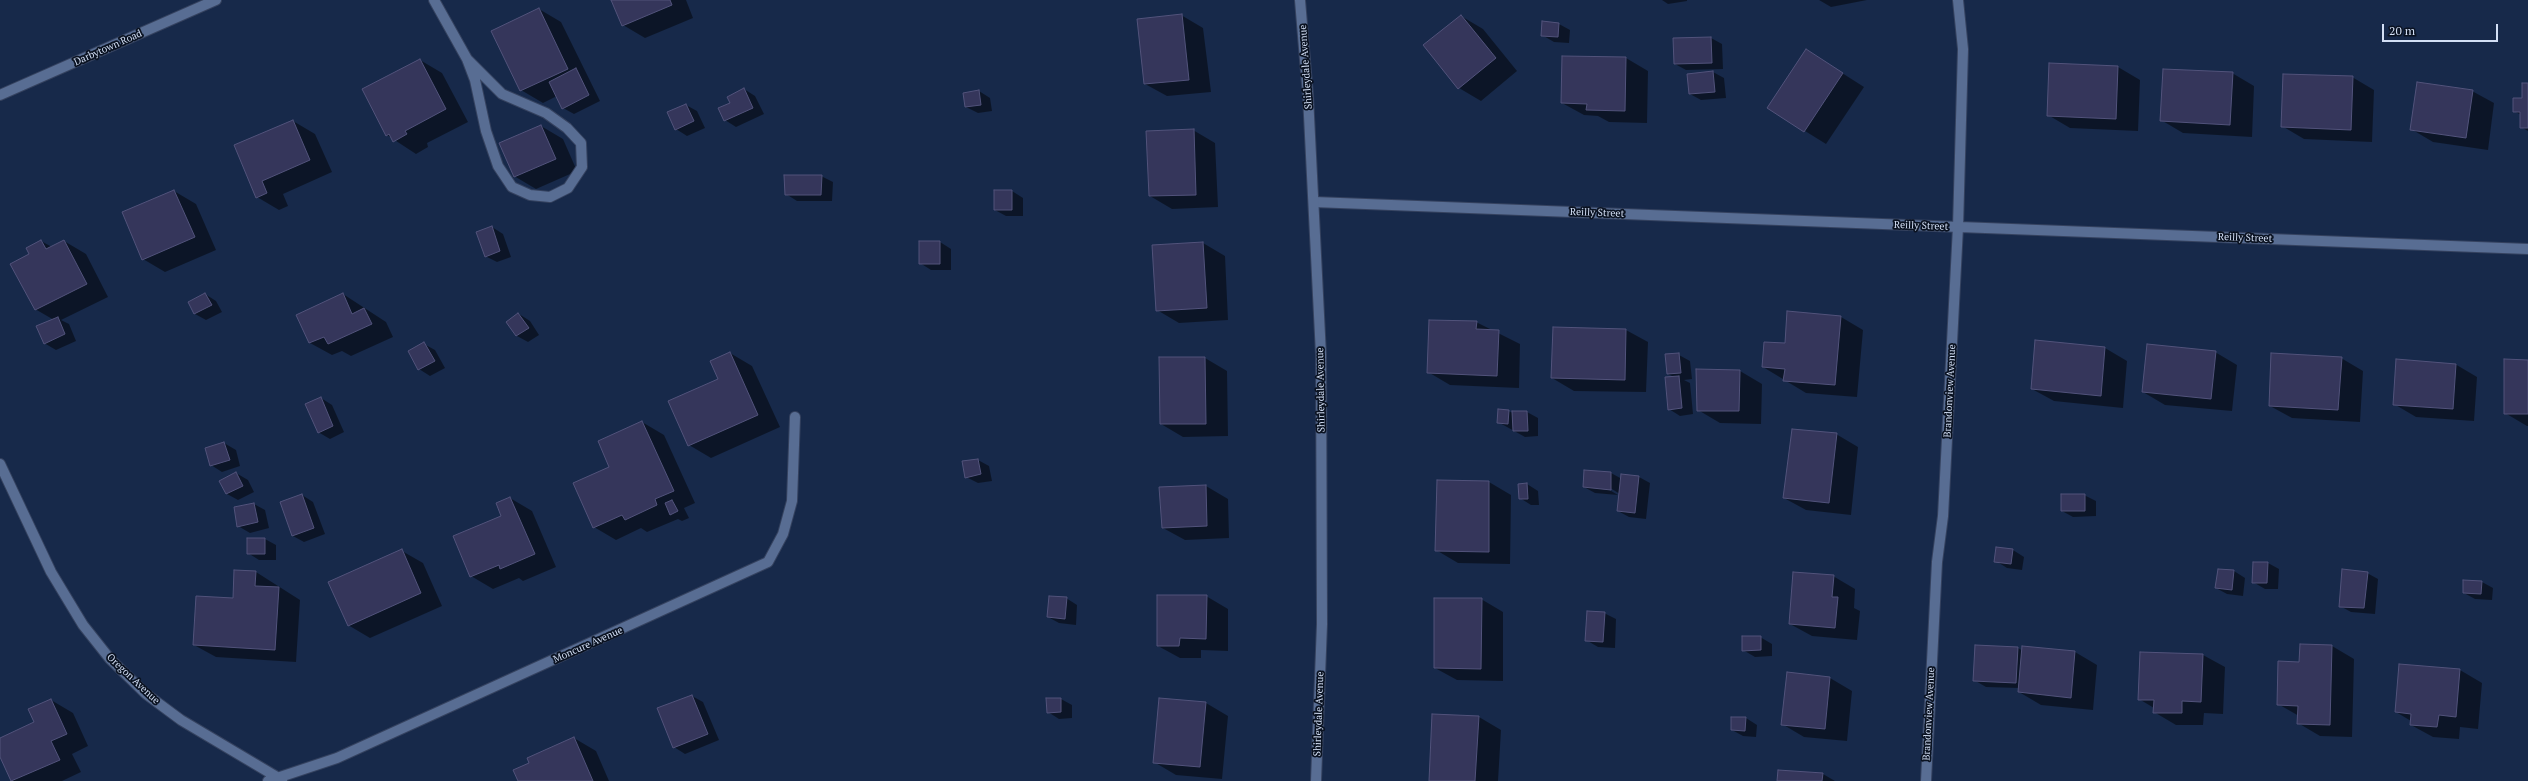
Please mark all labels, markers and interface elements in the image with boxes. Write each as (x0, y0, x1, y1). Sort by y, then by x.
scale bar (2384, 16, 2500, 42)
text: 20 m (2389, 23, 2415, 38)
street label: Shirleydale Avenue (1297, 24, 1315, 110)
street label: Darbytown Road (72, 28, 144, 68)
street label: Reilly Street (1570, 206, 1624, 220)
street label: Reilly Street (1894, 219, 1948, 233)
street label: Reilly Street (2218, 231, 2272, 245)
street label: Brandonview Avenue (1942, 344, 1958, 438)
street label: Shirleydale Avenue (1314, 348, 1328, 432)
street label: Moncure Avenue (551, 624, 625, 666)
street label: Oregon Avenue (104, 651, 162, 707)
street label: Brandonview Avenue (1921, 667, 1937, 761)
street label: Shirleydale Avenue (1312, 671, 1326, 757)

